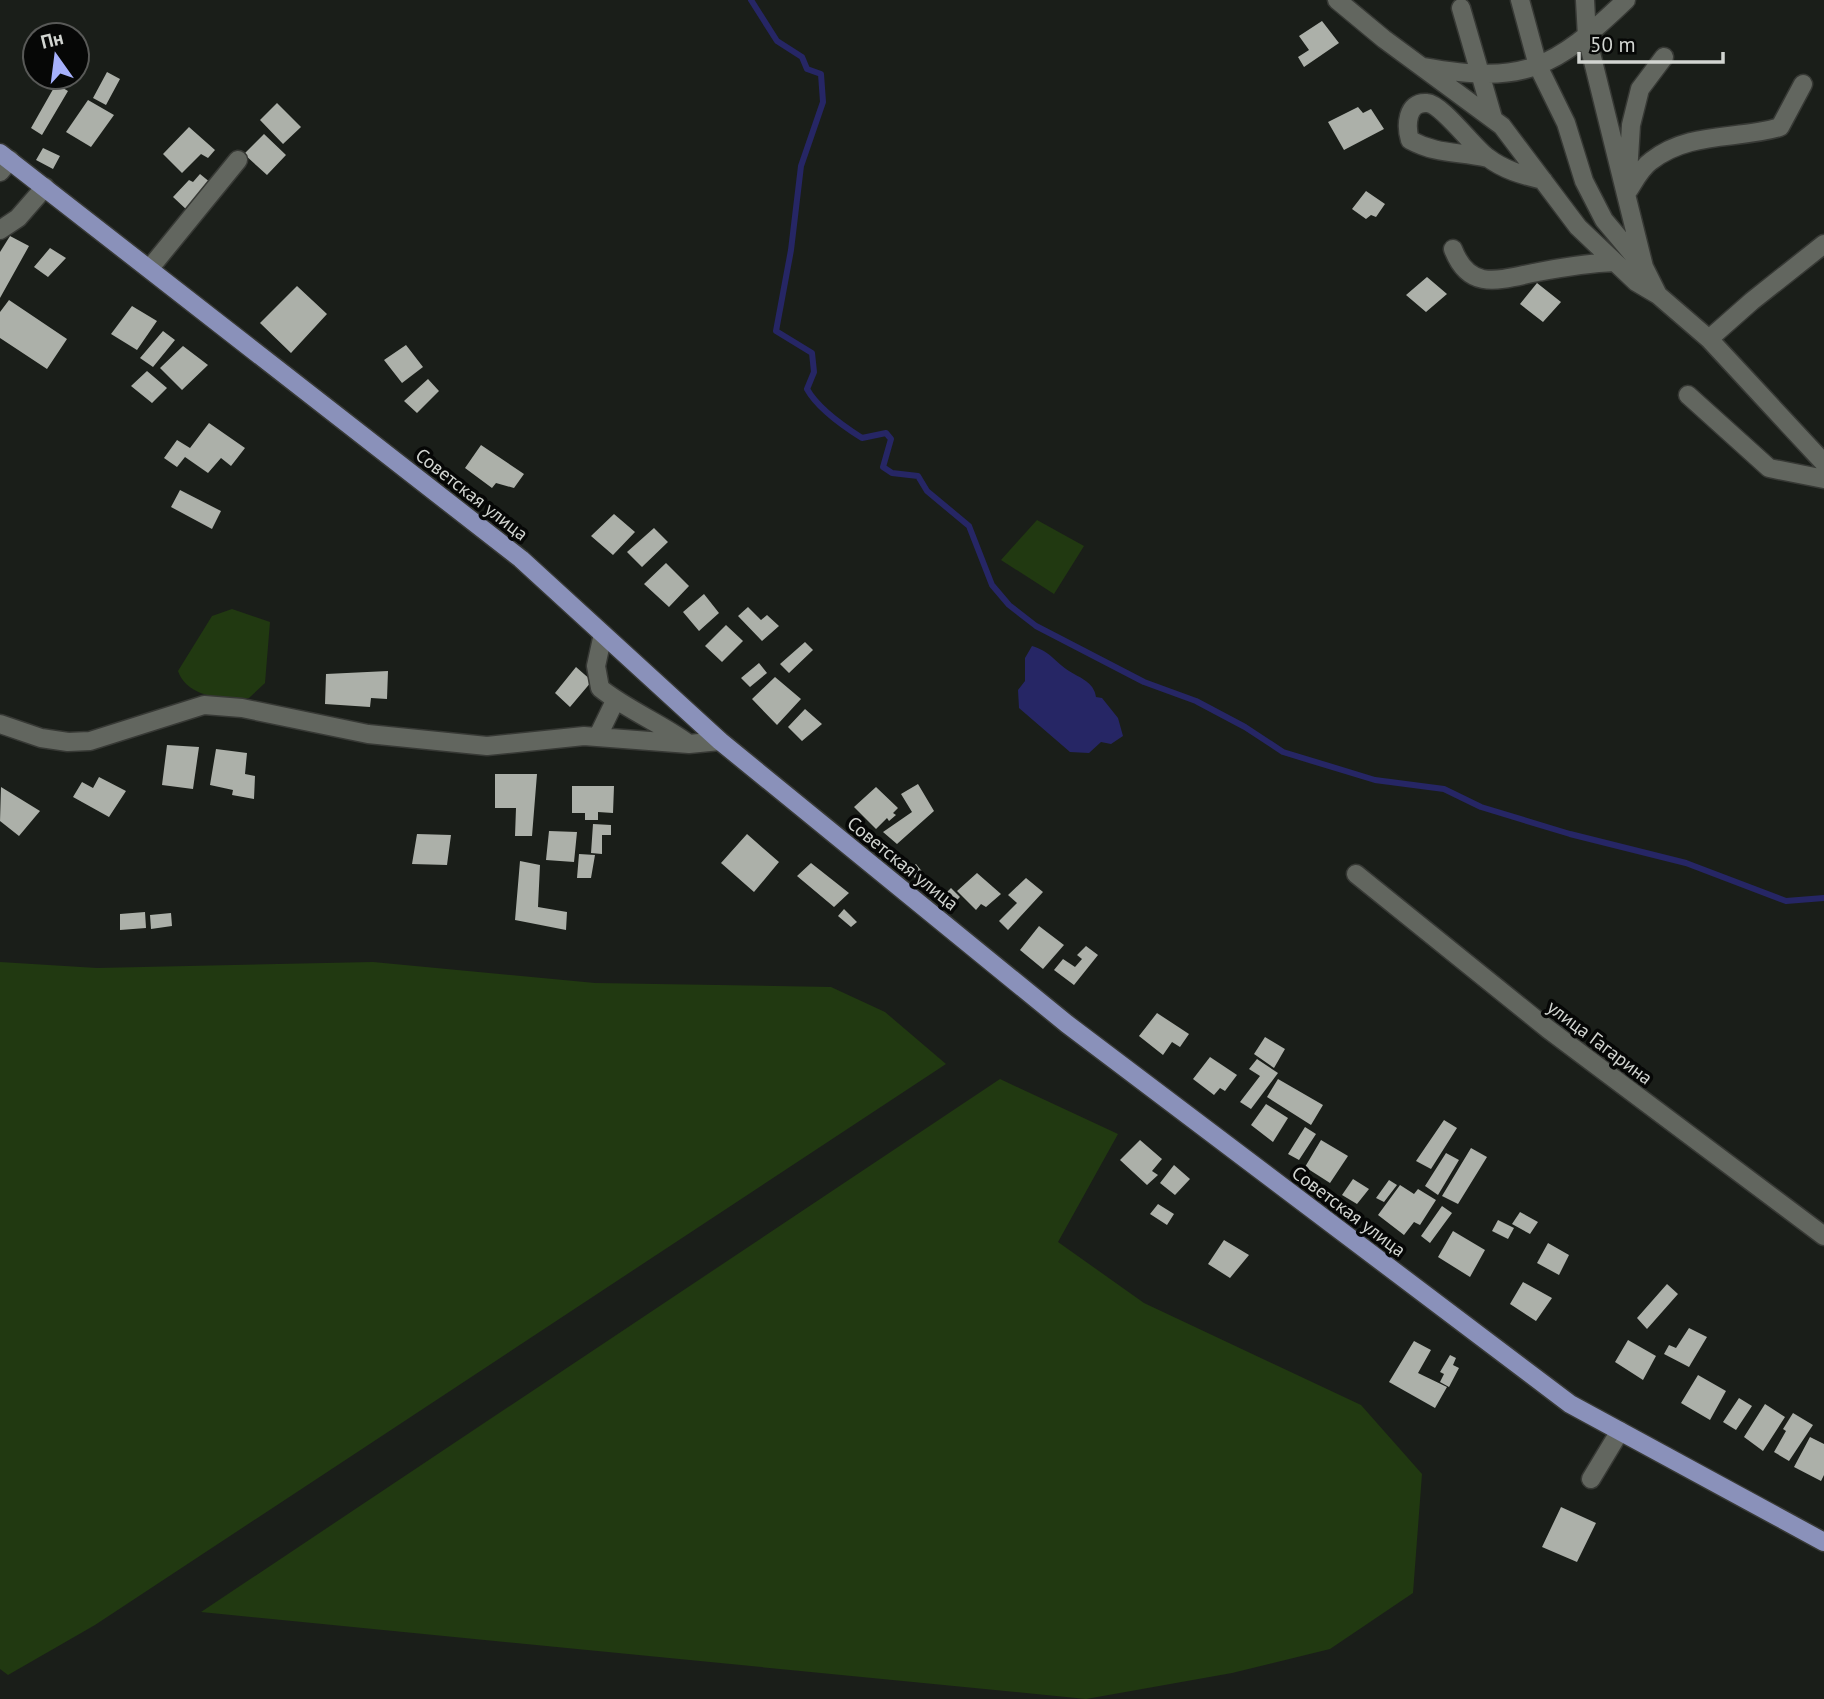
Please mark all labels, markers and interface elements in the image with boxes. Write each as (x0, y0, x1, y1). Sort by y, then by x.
north arrow (21, 21, 91, 91)
scale bar (1579, 21, 1722, 65)
text: Пн (38, 25, 66, 54)
text: 50 m (1590, 31, 1636, 58)
street label: Советская улица (411, 443, 533, 545)
street label: Советская улица (842, 811, 964, 915)
street label: улица Гагарина (1542, 995, 1658, 1089)
street label: Советская улица (1287, 1160, 1411, 1262)

